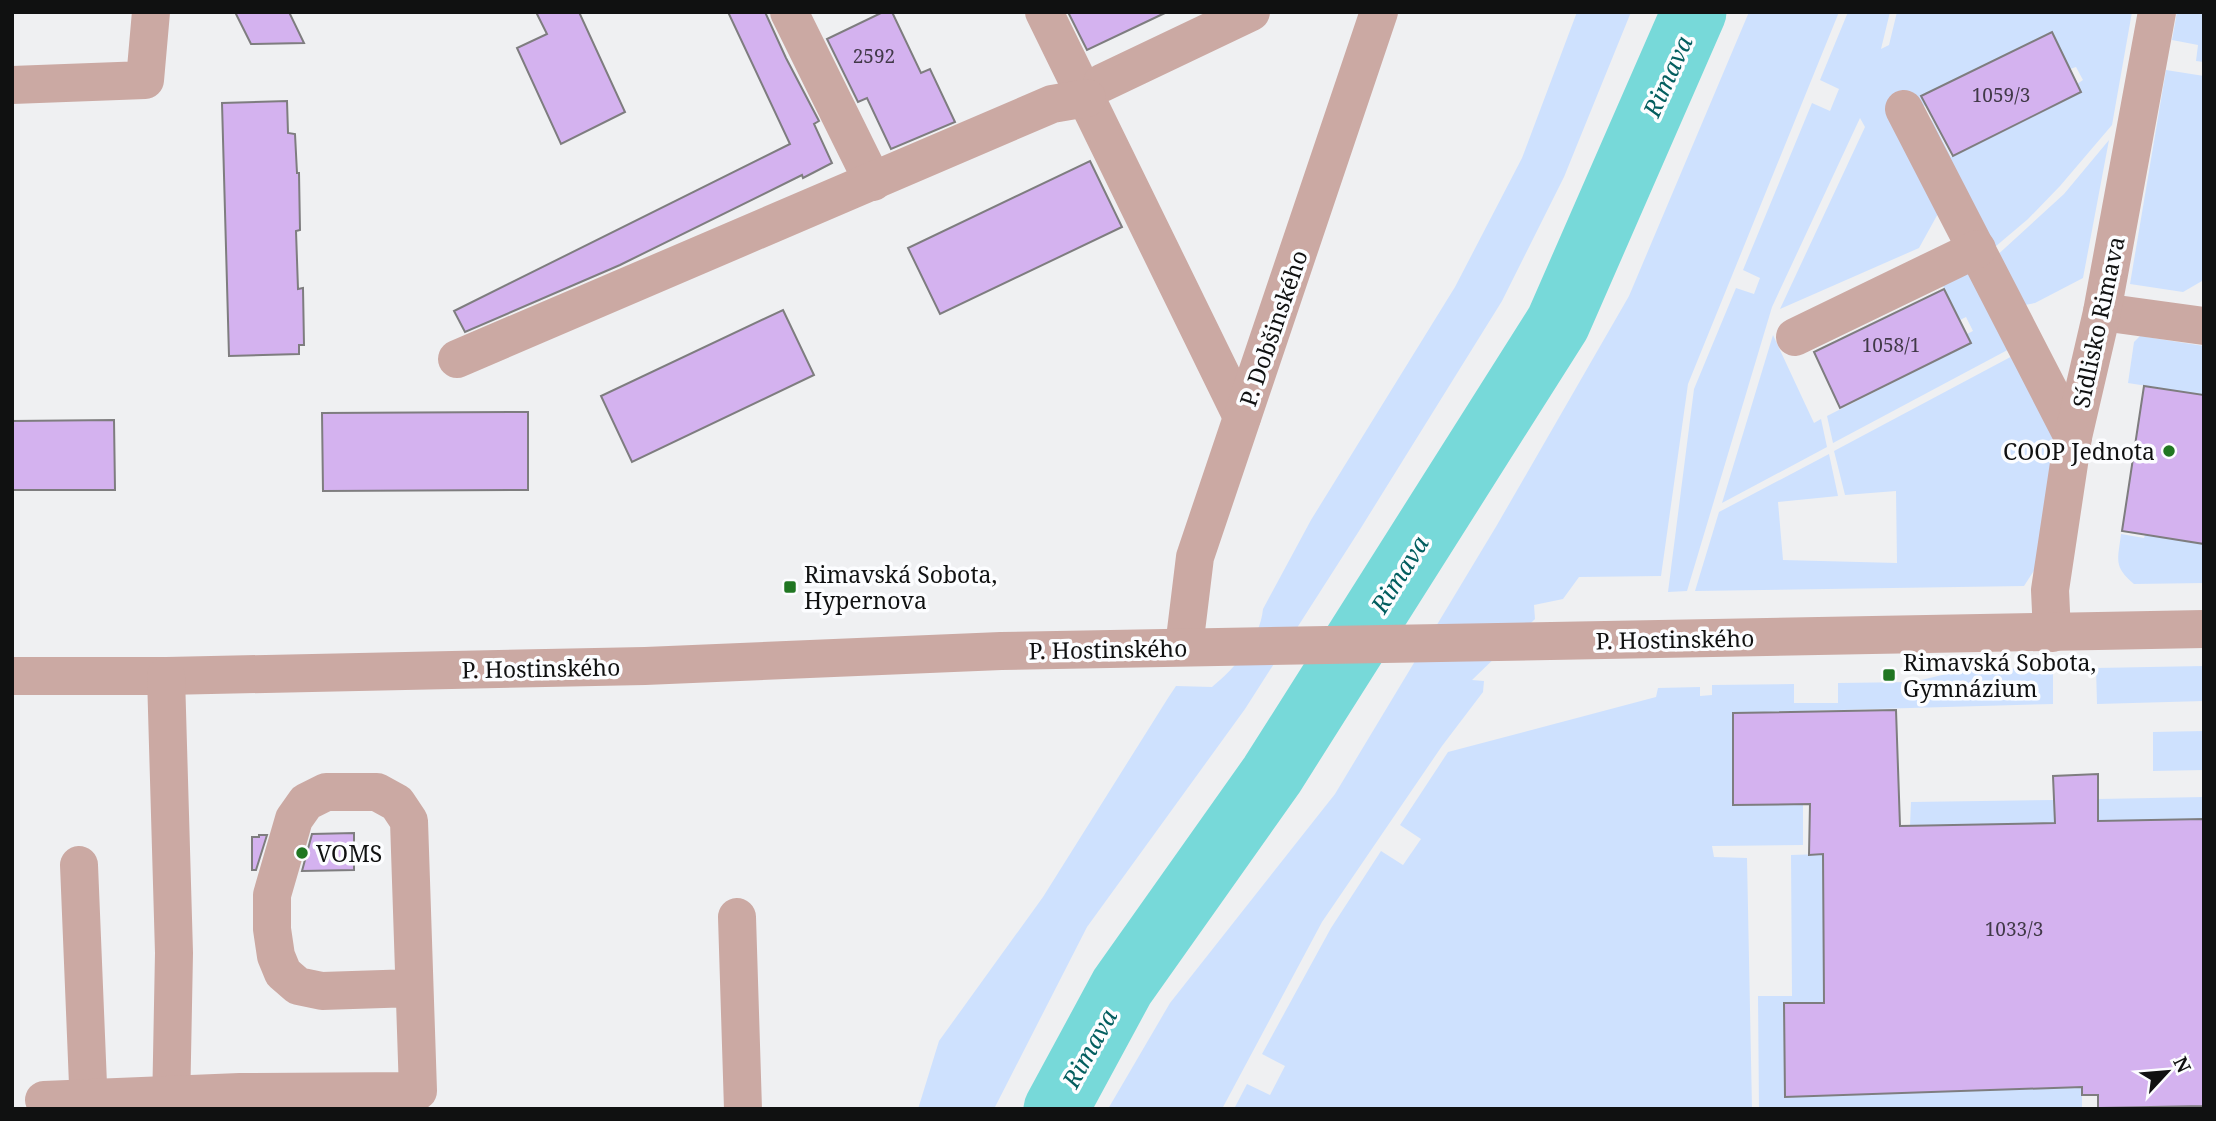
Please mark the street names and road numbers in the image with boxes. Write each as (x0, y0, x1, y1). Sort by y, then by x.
street label: Sídlisko Rimava (2064, 233, 2132, 411)
street label: P. Dobšinského (1231, 246, 1315, 410)
street label: P. Hostinského (1595, 622, 1755, 656)
street label: P. Hostinského (1028, 632, 1188, 666)
street label: P. Hostinského (461, 651, 621, 685)

